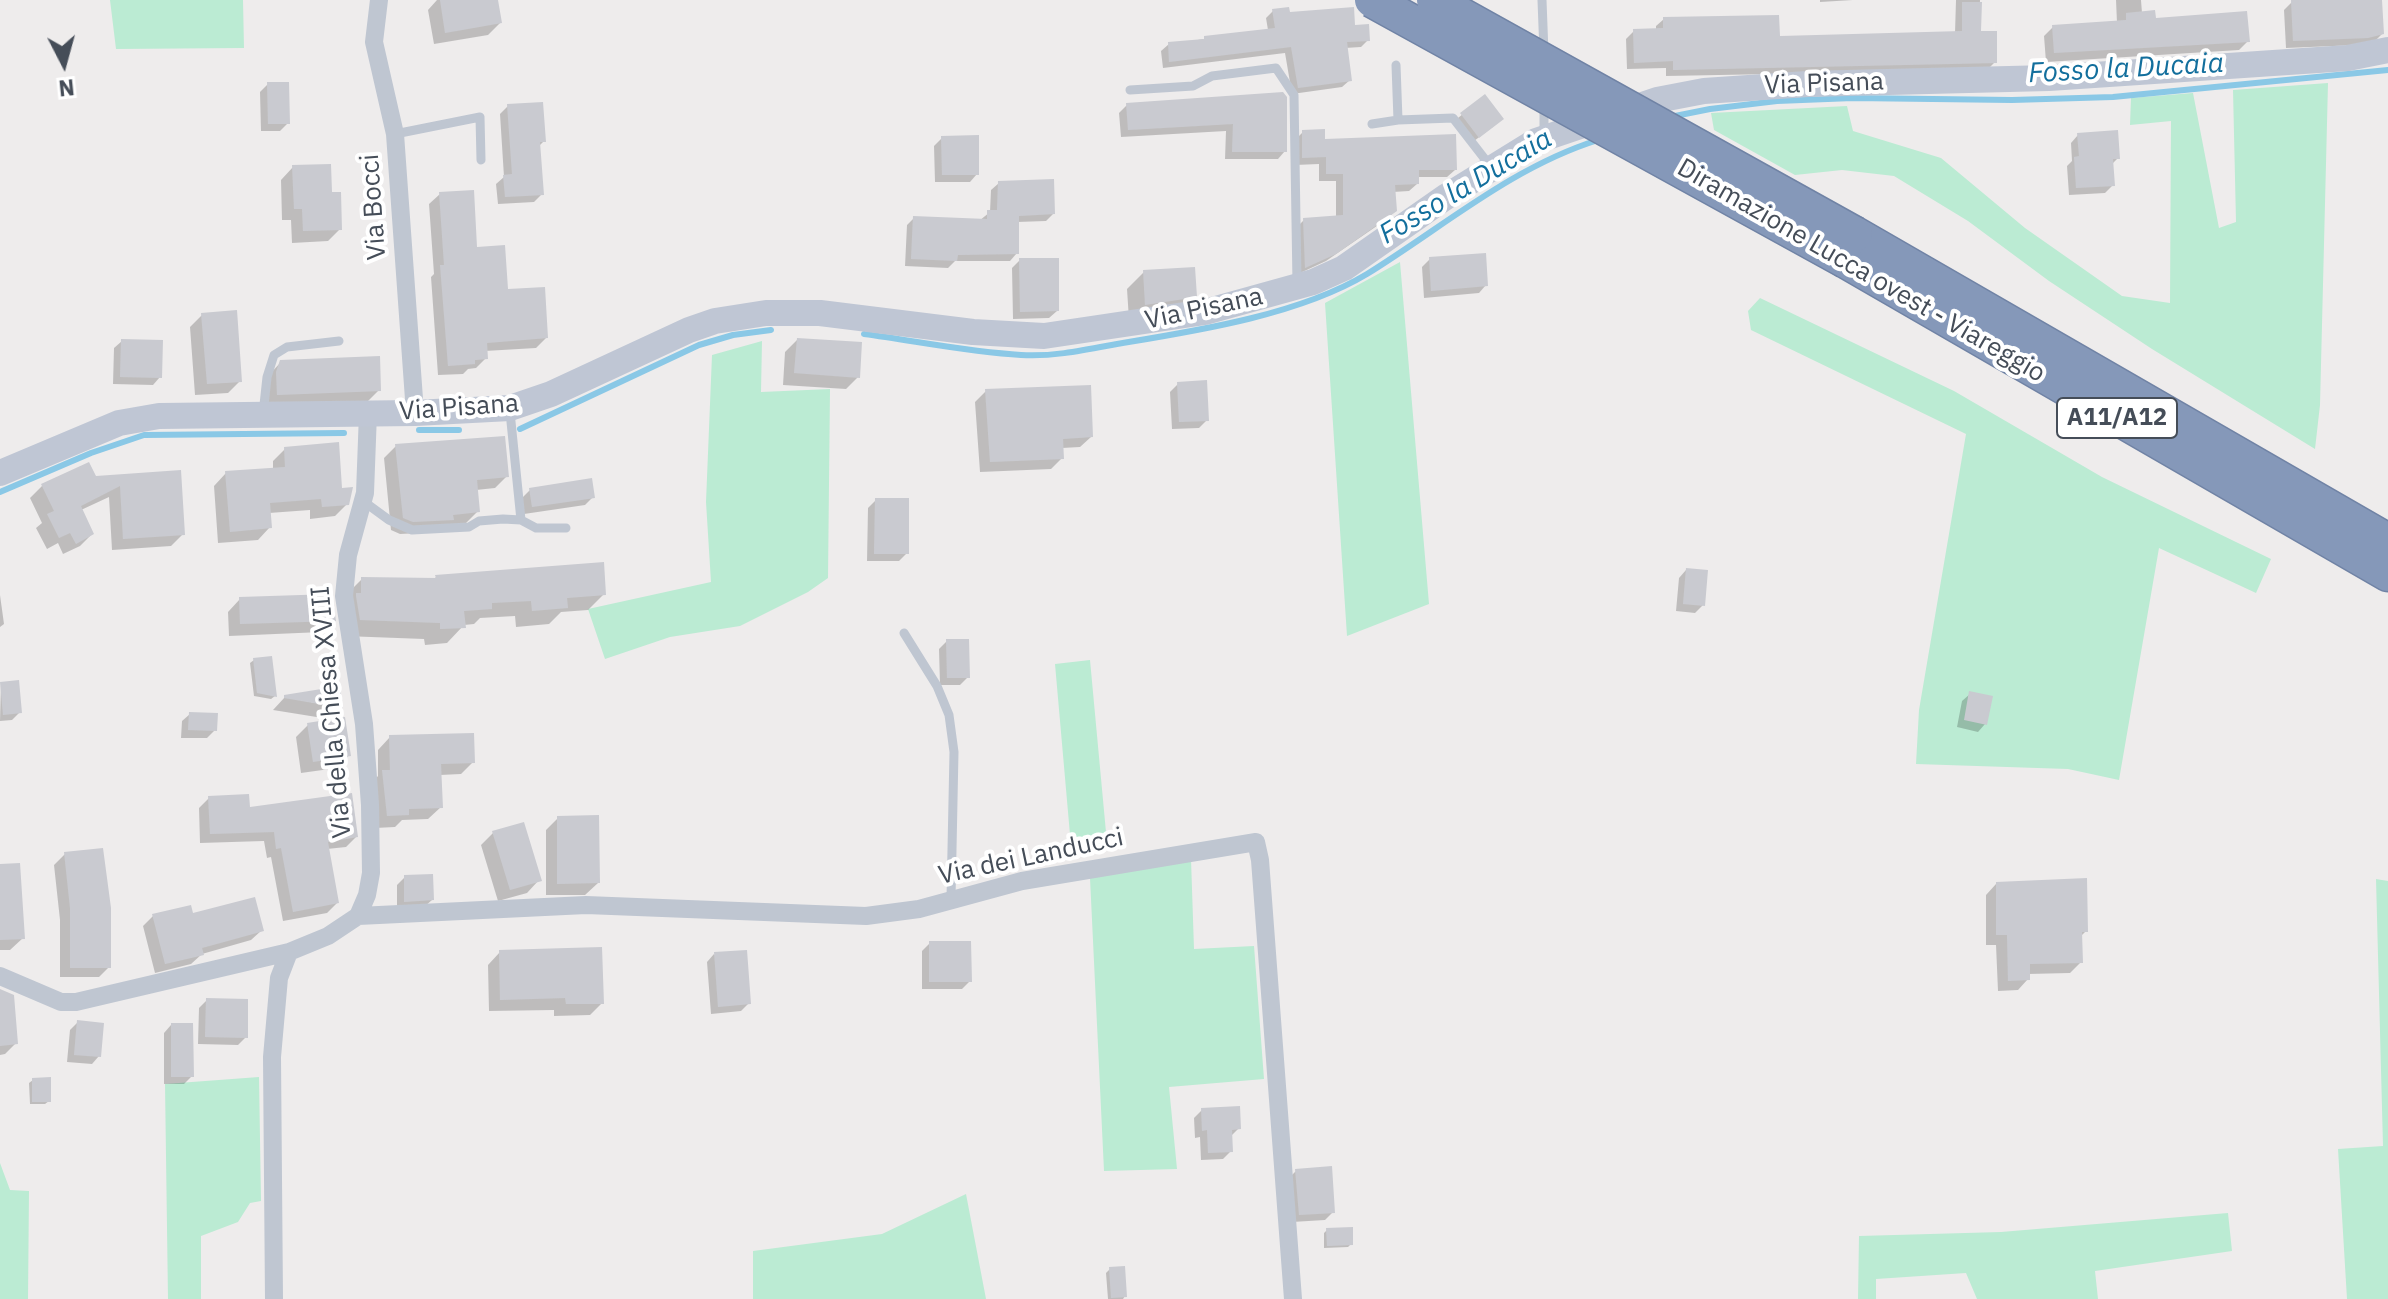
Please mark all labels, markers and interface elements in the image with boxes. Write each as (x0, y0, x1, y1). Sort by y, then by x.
north arrow (24, 24, 104, 104)
water label: Fosso la Ducaia (2027, 47, 2225, 91)
street label: Via Pisana (1764, 66, 1884, 102)
text: N (57, 73, 76, 104)
water label: Fosso la Ducaia (1373, 122, 1559, 252)
street label: Via Bocci (355, 153, 393, 261)
street label: Diramazione Lucca ovest - Viareggio (1671, 153, 2051, 389)
street label: Via Pisana (1142, 281, 1266, 337)
street label: Via Pisana (398, 388, 520, 428)
road number: A11/A12 (2057, 398, 2177, 438)
street label: Via della Chiesa XVIII (305, 585, 359, 839)
street label: Via dei Landucci (936, 822, 1126, 892)

